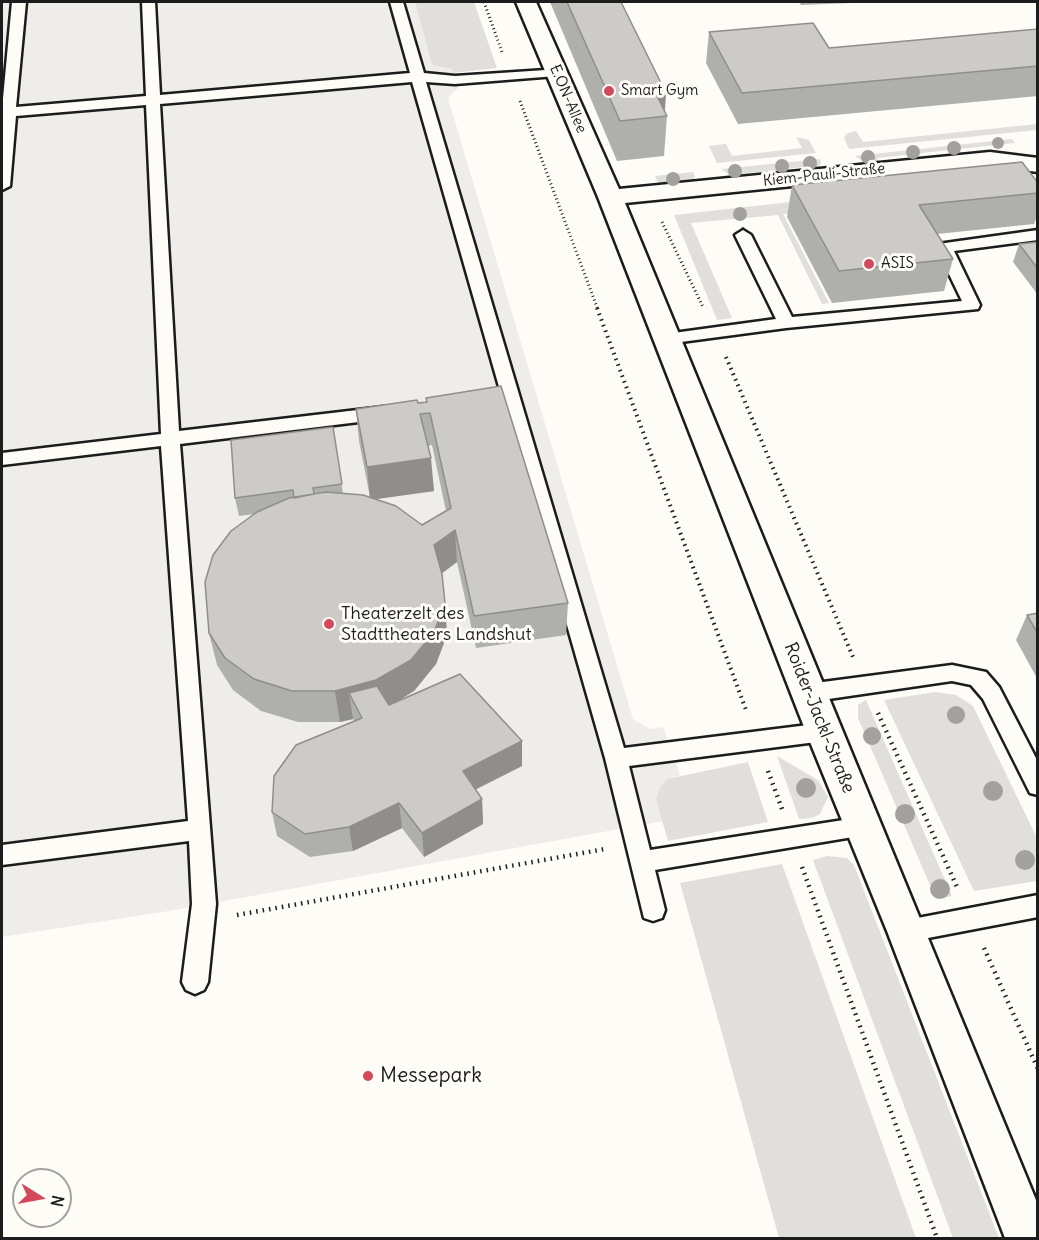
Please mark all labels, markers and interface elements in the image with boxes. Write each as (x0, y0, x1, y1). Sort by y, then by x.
street label: E.ON-Allee (546, 62, 590, 136)
place label: Smart Gym (621, 82, 698, 100)
marker: Smart Gym (602, 84, 616, 98)
street label: Kiem-Pauli-Straße (762, 160, 886, 190)
place label: ASIS (881, 255, 914, 273)
marker: ASIS (862, 257, 876, 271)
place label: Theaterzelt des Stadttheaters Landshut (341, 603, 531, 646)
marker: Theaterzelt des Stadttheaters Landshut (322, 617, 336, 631)
street label: Roider-Jackl-Straße (779, 640, 859, 796)
place label: Messepark (380, 1063, 482, 1089)
marker: Messepark (361, 1069, 375, 1083)
north arrow (12, 1168, 72, 1228)
text: N (47, 1194, 69, 1208)

